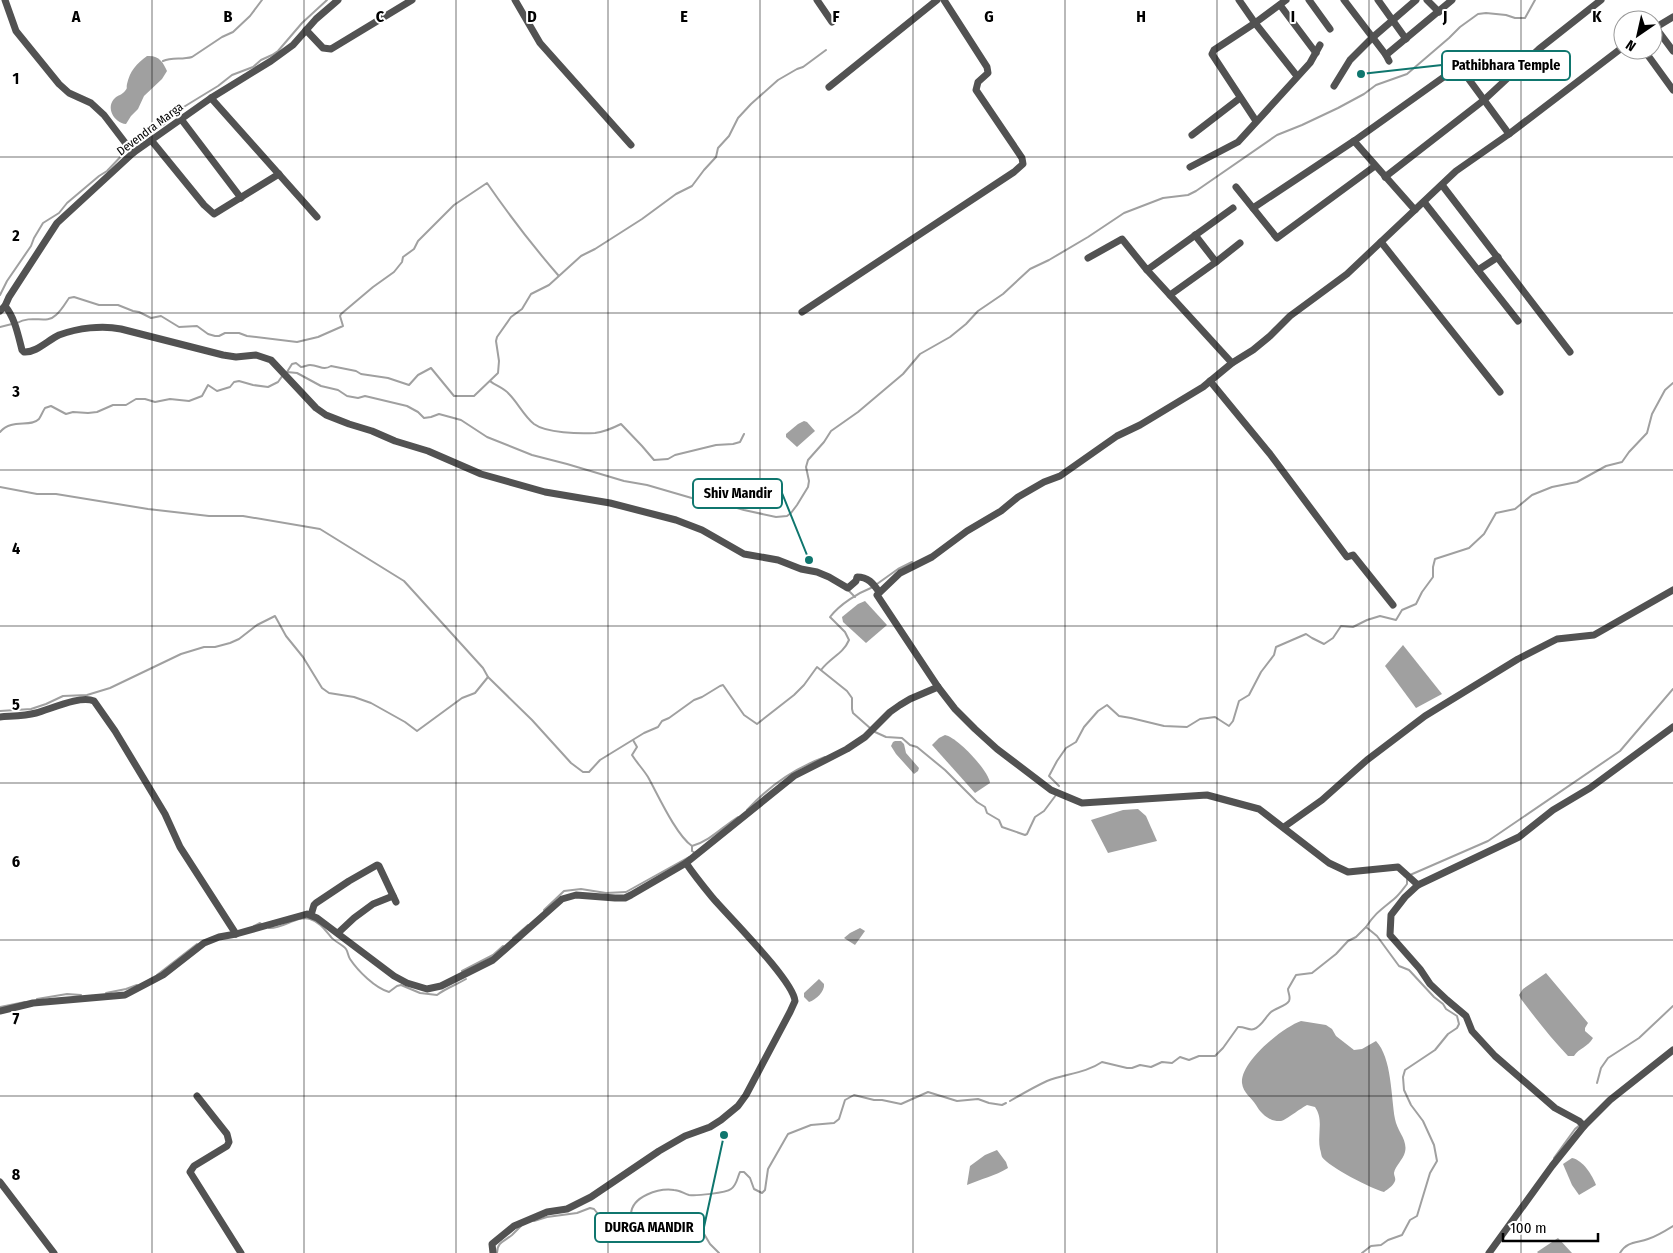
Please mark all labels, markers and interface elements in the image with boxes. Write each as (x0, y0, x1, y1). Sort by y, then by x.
text: A (71, 7, 81, 26)
text: B (224, 7, 233, 26)
text: C (376, 7, 385, 26)
text: D (527, 7, 537, 26)
text: E (680, 7, 688, 26)
text: F (832, 7, 840, 26)
text: G (984, 7, 994, 26)
text: H (1136, 7, 1146, 26)
text: I (1291, 7, 1295, 26)
text: J (1442, 7, 1447, 26)
text: K (1592, 7, 1602, 26)
north arrow (1613, 10, 1663, 60)
text: N (1623, 36, 1639, 55)
callout: Pathibhara Temple (1442, 51, 1570, 80)
text: Pathibhara Temple (1452, 57, 1560, 74)
text: 1 (13, 69, 19, 88)
street label: Devendra Marga (114, 100, 186, 158)
text: 2 (11, 226, 20, 245)
text: 3 (11, 382, 20, 401)
callout: Shiv Mandir (693, 479, 782, 508)
text: Shiv Mandir (704, 485, 773, 502)
text: 4 (12, 539, 20, 558)
text: 5 (12, 695, 20, 714)
text: 6 (12, 852, 20, 871)
text: 7 (13, 1009, 20, 1028)
text: 8 (12, 1165, 21, 1184)
scale bar (1503, 1210, 1598, 1242)
callout: DURGA MANDIR (595, 1213, 704, 1242)
text: DURGA MANDIR (604, 1219, 694, 1236)
text: 100 m (1510, 1219, 1547, 1237)

